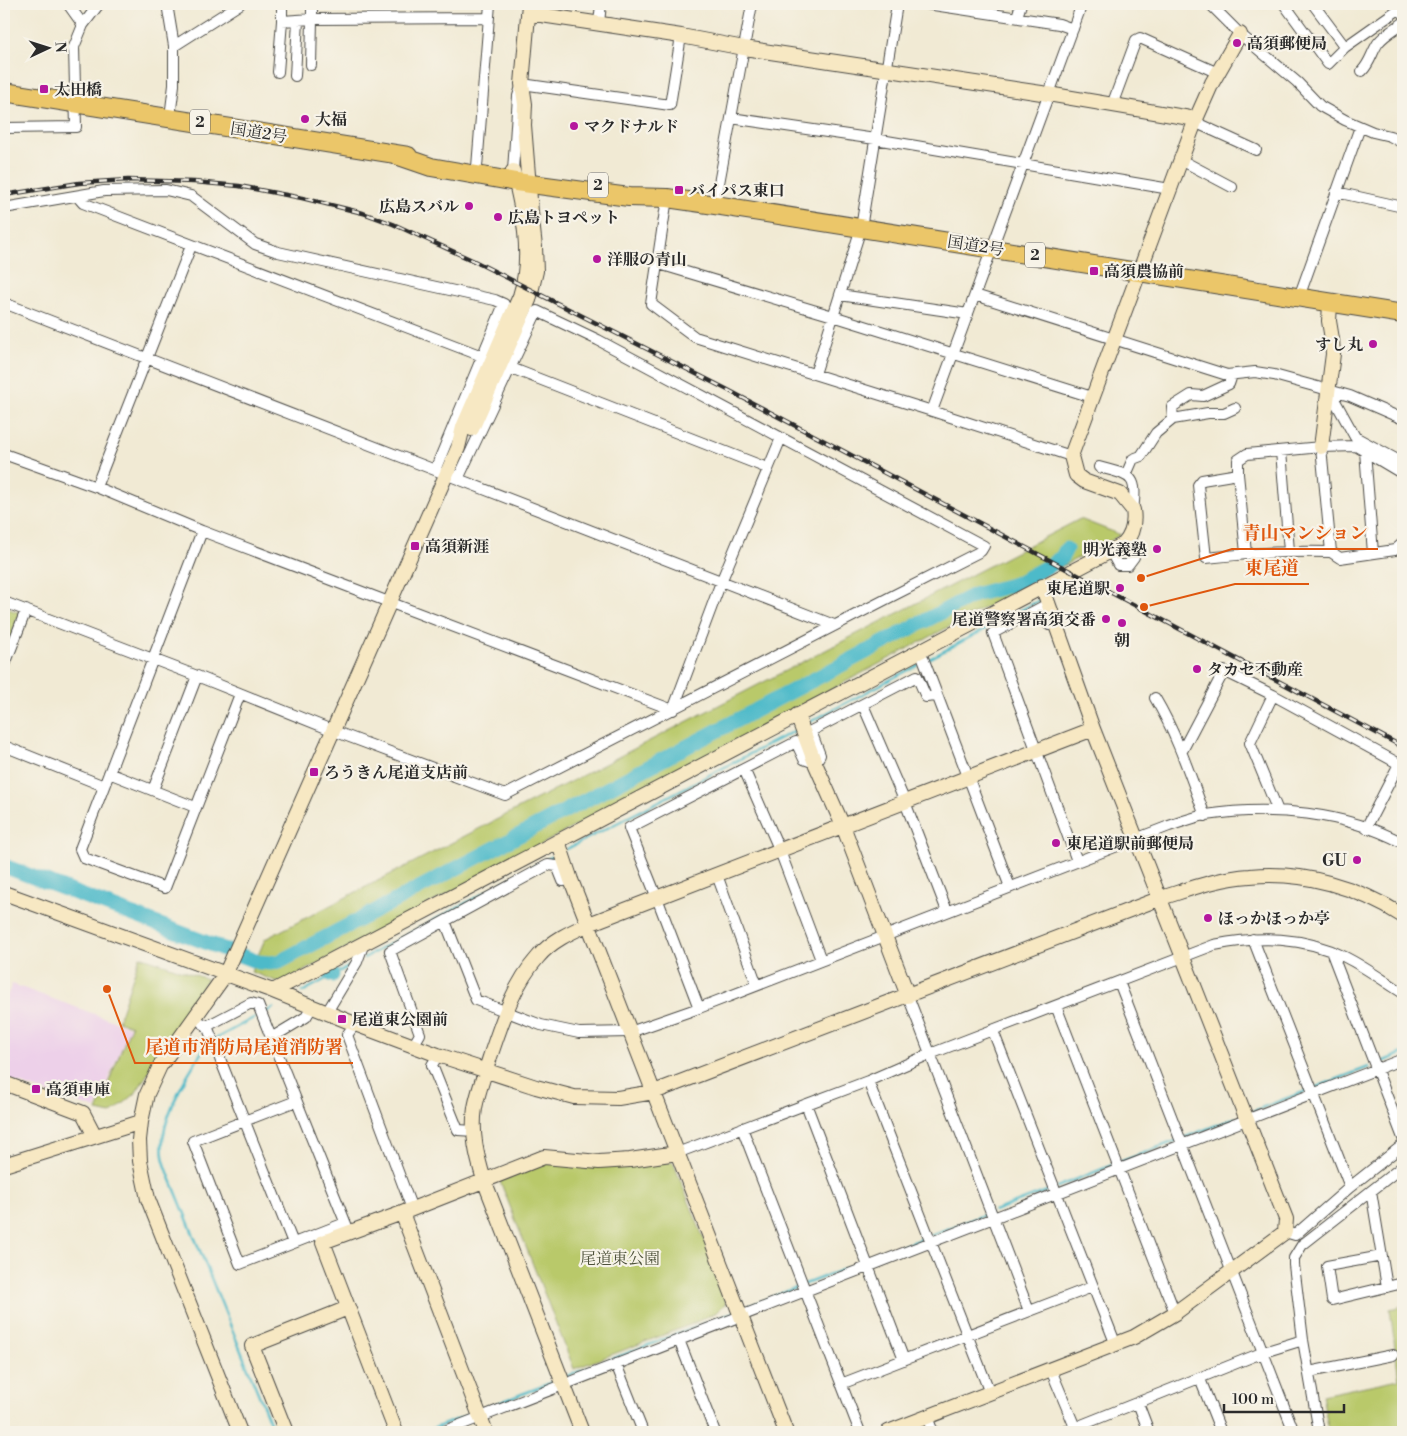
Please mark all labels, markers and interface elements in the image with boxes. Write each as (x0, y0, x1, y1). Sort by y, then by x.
north arrow (22, 22, 72, 72)
place label: 高須郵便局 (1247, 34, 1327, 54)
marker: 高須郵便局 (1231, 37, 1243, 49)
text: N (51, 41, 69, 53)
place label: 太田橋 (54, 80, 102, 100)
marker: 太田橋 (38, 83, 50, 95)
road number: 2 (190, 110, 210, 134)
place label: 大福 (315, 110, 347, 130)
marker: 大福 (299, 113, 311, 125)
place label: マクドナルド (584, 117, 679, 137)
street label: 国道2号 (229, 119, 289, 147)
marker: マクドナルド (568, 120, 580, 132)
road number: 2 (588, 172, 608, 198)
place label: バイパス東口 (689, 181, 785, 201)
marker: バイパス東口 (673, 184, 685, 196)
place label: 広島スバル (379, 197, 459, 217)
marker: 広島スバル (463, 200, 475, 212)
place label: 広島トヨペット (508, 208, 620, 228)
marker: 広島トヨペット (492, 211, 504, 223)
street label: 国道2号 (946, 232, 1006, 260)
road number: 2 (1025, 242, 1045, 268)
place label: 洋服の青山 (607, 250, 687, 270)
marker: 洋服の青山 (591, 253, 603, 265)
place label: 高須農協前 (1104, 262, 1184, 282)
marker: 高須農協前 (1088, 265, 1100, 277)
place label: すし丸 (1315, 335, 1363, 355)
marker: すし丸 (1367, 338, 1379, 350)
callout: 青山マンション (1232, 516, 1378, 549)
text: 青山マンション (1242, 522, 1368, 545)
place label: 高須新涯 (425, 537, 489, 557)
marker: 高須新涯 (409, 540, 421, 552)
place label: 明光義塾 (1083, 540, 1147, 560)
marker: 明光義塾 (1151, 543, 1163, 555)
callout: 東尾道 (1235, 551, 1309, 584)
text: 東尾道 (1245, 557, 1299, 580)
place label: 東尾道駅 (1046, 579, 1110, 599)
marker: 東尾道駅 (1114, 582, 1126, 594)
place label: 尾道警察署高須交番 (952, 610, 1096, 630)
marker: 尾道警察署高須交番 (1100, 613, 1112, 625)
marker: 朝 (1116, 617, 1128, 629)
place label: 朝 (1114, 631, 1130, 651)
place label: タカセ不動産 (1207, 660, 1303, 680)
marker: タカセ不動産 (1191, 663, 1203, 675)
place label: ろうきん尾道支店前 (324, 763, 468, 783)
marker: ろうきん尾道支店前 (308, 766, 320, 778)
place label: 東尾道駅前郵便局 (1066, 834, 1194, 854)
marker: 東尾道駅前郵便局 (1050, 837, 1062, 849)
place label: GU (1322, 851, 1348, 871)
marker: GU (1351, 854, 1363, 866)
place label: ほっかほっか亭 (1218, 909, 1330, 929)
marker: ほっかほっか亭 (1202, 912, 1214, 924)
place label: 尾道東公園前 (352, 1010, 448, 1030)
marker: 尾道東公園前 (336, 1013, 348, 1025)
callout: 尾道市消防局尾道消防署 (135, 1030, 353, 1063)
text: 尾道市消防局尾道消防署 (145, 1036, 343, 1059)
place label: 高須車庫 (46, 1080, 110, 1100)
marker: 高須車庫 (30, 1083, 42, 1095)
park label: 尾道東公園 (580, 1249, 660, 1269)
scale bar (1224, 1381, 1344, 1413)
text: 100 m (1232, 1390, 1274, 1409)

